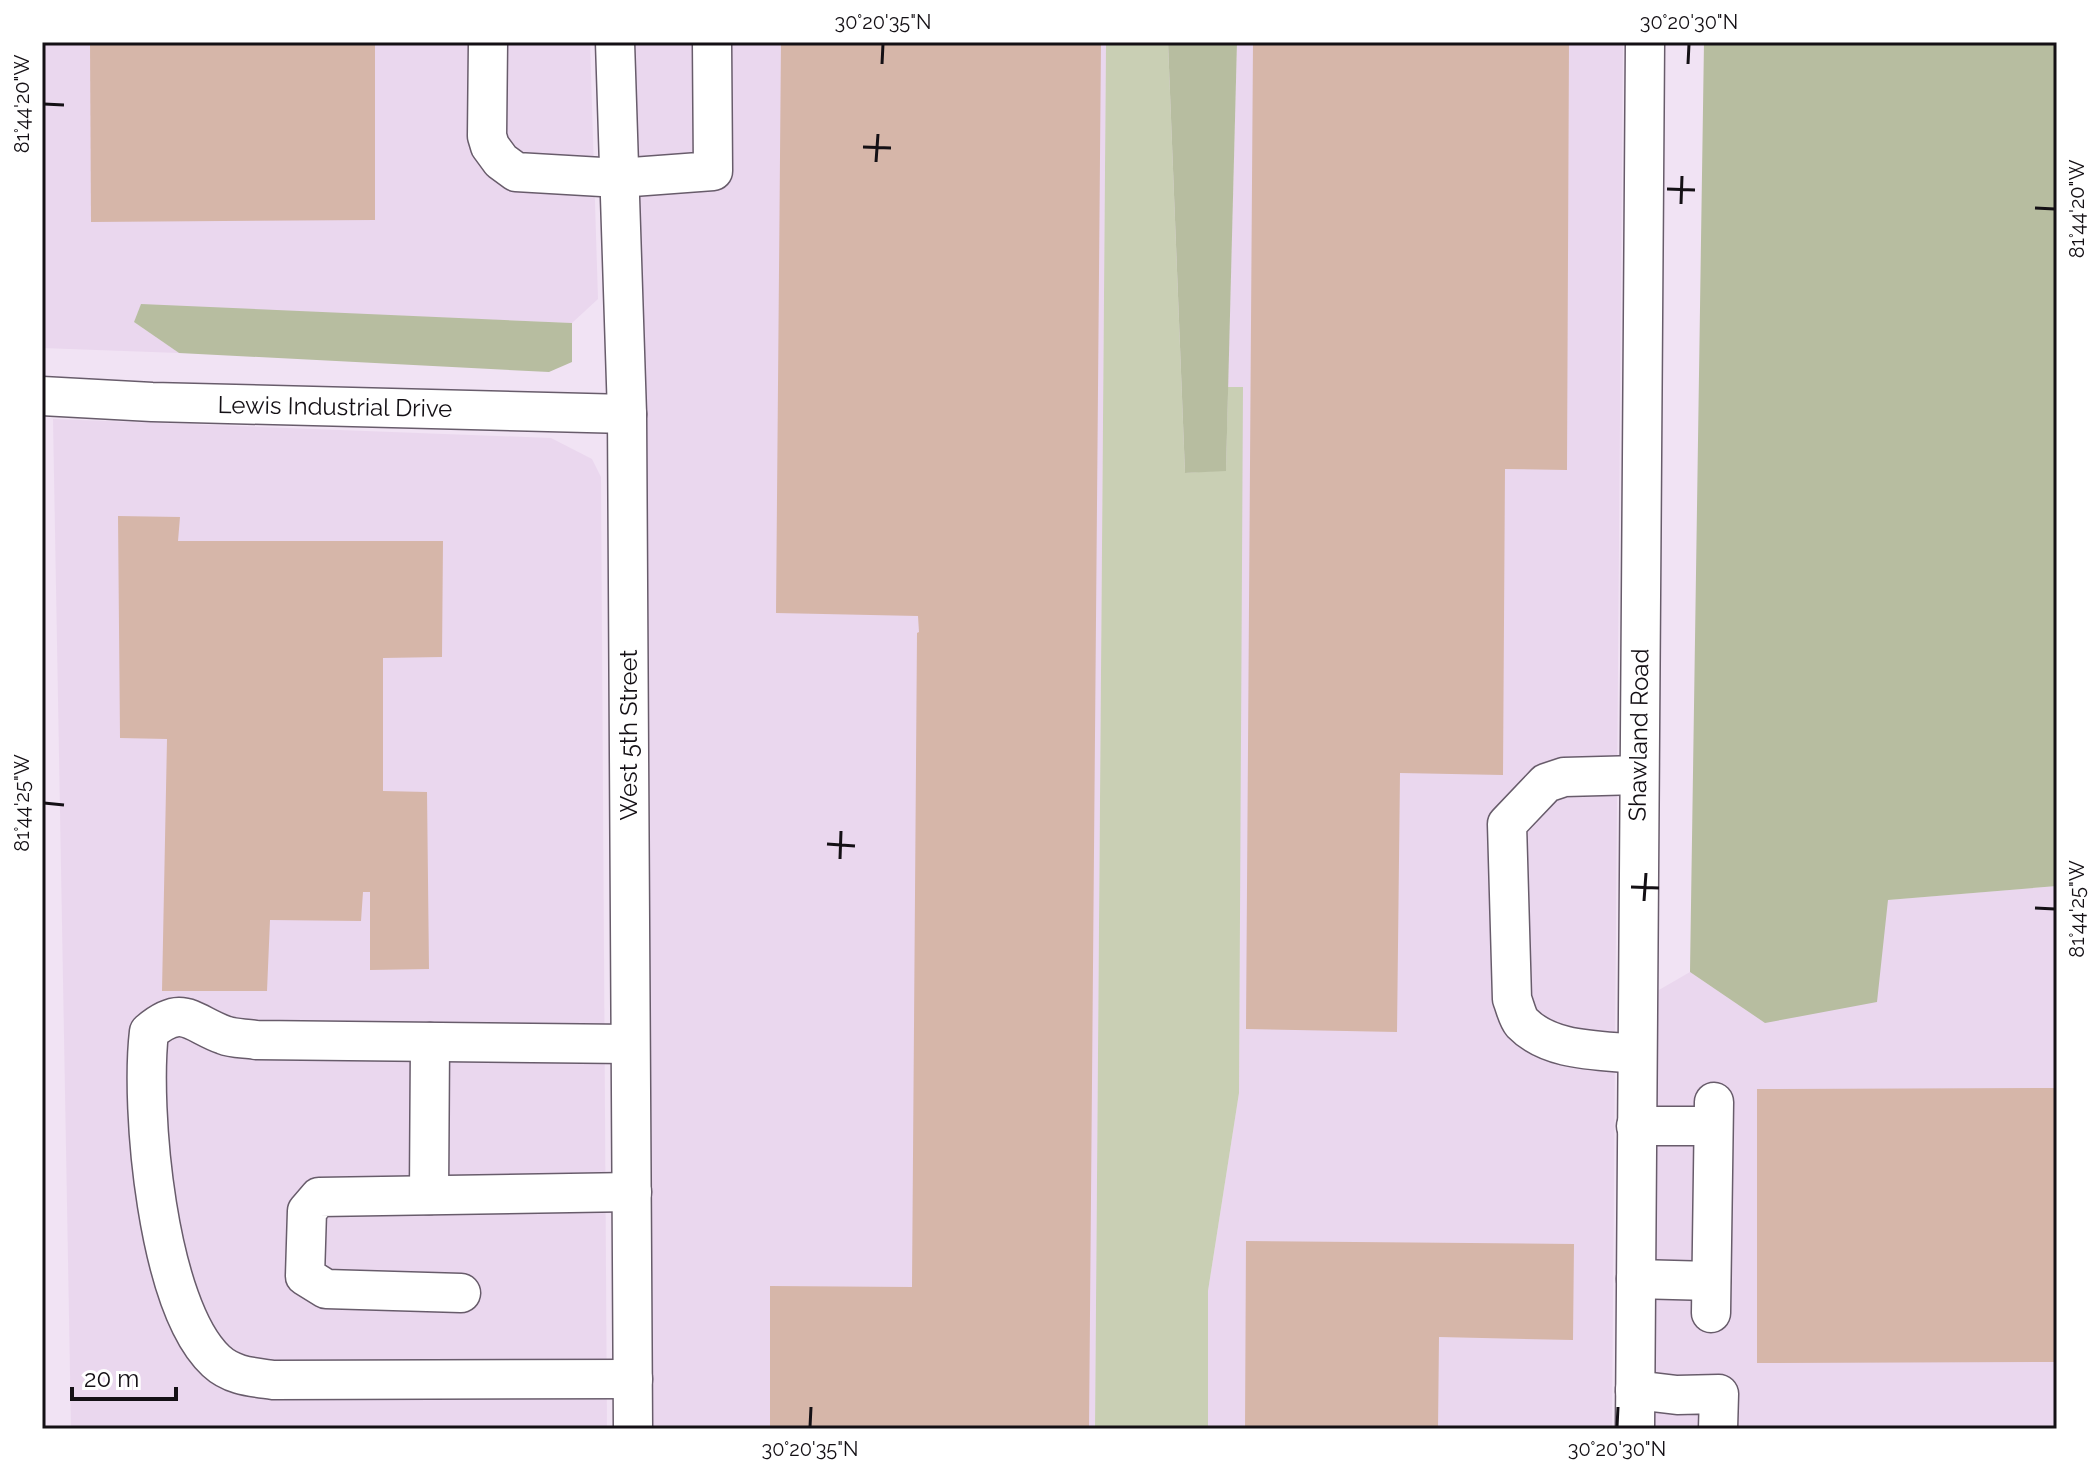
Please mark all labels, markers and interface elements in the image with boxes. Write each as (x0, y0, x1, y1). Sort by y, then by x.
text: 30°20'35"N (834, 10, 932, 34)
text: 30°20'30"N (1640, 10, 1738, 34)
text: 81°44'20"W (10, 55, 34, 153)
text: 81°44'20"W (2065, 160, 2089, 258)
street label: Lewis Industrial Drive (217, 390, 453, 423)
street label: Shawland Road (1622, 648, 1655, 822)
street label: West 5th Street (614, 649, 643, 821)
text: 81°44'25"W (10, 754, 34, 852)
text: 81°44'25"W (2065, 860, 2089, 958)
scale bar (72, 1351, 176, 1401)
text: 20 m (84, 1364, 139, 1393)
text: 30°20'35"N (761, 1437, 859, 1461)
text: 30°20'30"N (1568, 1437, 1666, 1461)

